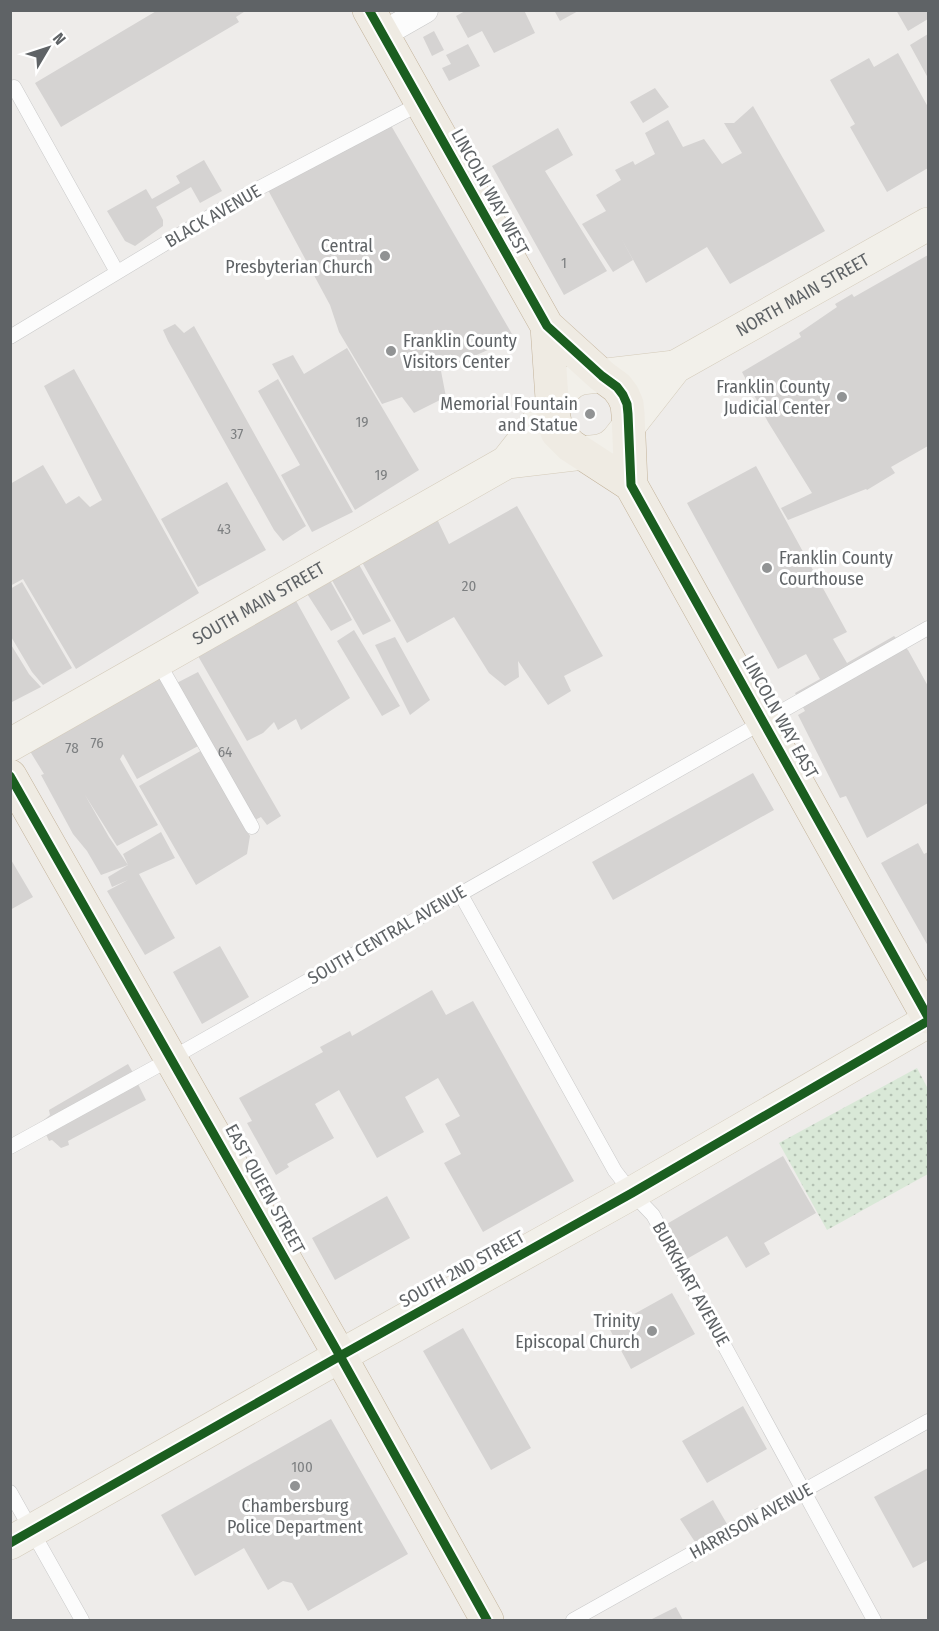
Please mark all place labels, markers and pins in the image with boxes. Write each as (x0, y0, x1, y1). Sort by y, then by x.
place label: Central Presbyterian Church (225, 235, 373, 278)
marker: Central Presbyterian Church (378, 249, 392, 263)
place label: Franklin County Visitors Center (403, 330, 517, 373)
marker: Franklin County Visitors Center (384, 344, 398, 358)
place label: Franklin County Judicial Center (716, 376, 831, 419)
marker: Franklin County Judicial Center (835, 390, 849, 404)
place label: Memorial Fountain and Statue (440, 393, 578, 436)
marker: Memorial Fountain and Statue (583, 407, 597, 421)
place label: Franklin County Courthouse (779, 547, 893, 590)
marker: Franklin County Courthouse (760, 561, 774, 575)
place label: Trinity Episcopal Church (515, 1310, 640, 1353)
marker: Trinity Episcopal Church (645, 1324, 659, 1338)
marker: Chambersburg Police Department (288, 1479, 302, 1493)
place label: Chambersburg Police Department (227, 1495, 363, 1538)

